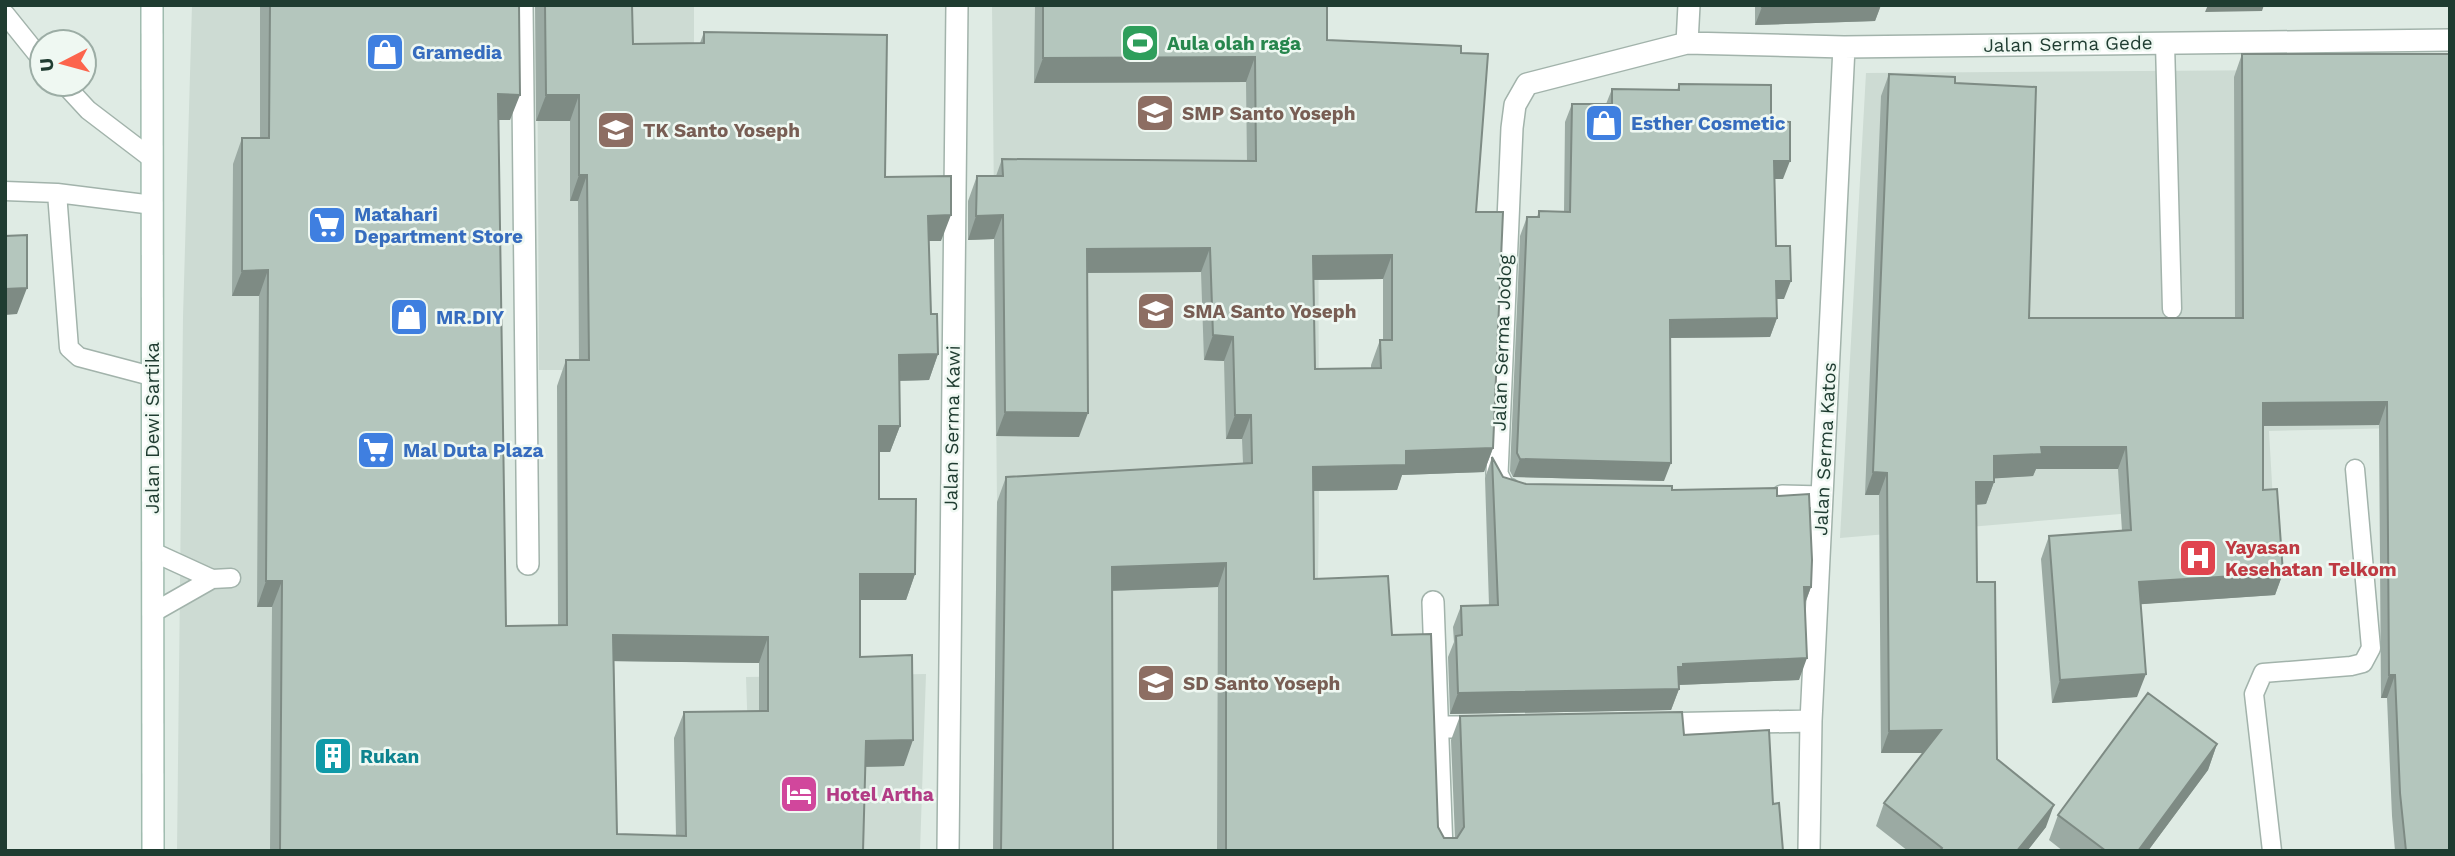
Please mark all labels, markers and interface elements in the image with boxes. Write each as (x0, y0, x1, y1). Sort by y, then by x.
sports icon: Aula olah raga (1119, 22, 1161, 64)
north arrow (28, 28, 98, 98)
shop icon: Gramedia (364, 31, 406, 73)
street label: Jalan Serma Gede (1983, 31, 2153, 57)
place label: Aula olah raga (1167, 32, 1301, 55)
place label: Gramedia (412, 41, 502, 64)
text: U (34, 57, 59, 73)
school or university icon: SMP Santo Yoseph (1134, 92, 1176, 134)
place label: SMP Santo Yoseph (1182, 102, 1356, 125)
shop icon: Esther Cosmetic (1583, 102, 1625, 144)
school or university icon: TK Santo Yoseph (595, 109, 637, 151)
place label: Esther Cosmetic (1631, 112, 1786, 135)
place label: TK Santo Yoseph (643, 119, 800, 142)
place label: Matahari Department Store (354, 203, 523, 248)
supermarket icon: Matahari Department Store (306, 204, 348, 246)
street label: Jalan Serma Jodog (1487, 253, 1517, 432)
school or university icon: SMA Santo Yoseph (1135, 290, 1177, 332)
shop icon: MR.DIY (388, 296, 430, 338)
place label: SMA Santo Yoseph (1183, 300, 1356, 323)
place label: MR.DIY (436, 306, 505, 329)
street label: Jalan Dewi Sartika (141, 342, 164, 514)
street label: Jalan Serma Kawi (939, 345, 965, 511)
street label: Jalan Serma Katos (1809, 362, 1841, 536)
supermarket icon: Mal Duta Plaza (355, 429, 397, 471)
place label: Mal Duta Plaza (403, 439, 544, 462)
place label: Yayasan Kesehatan Telkom (2225, 536, 2397, 581)
hospital icon: Yayasan Kesehatan Telkom (2177, 537, 2219, 579)
school or university icon: SD Santo Yoseph (1135, 662, 1177, 704)
place label: SD Santo Yoseph (1183, 672, 1340, 695)
building icon: Rukan (312, 735, 354, 777)
place label: Rukan (360, 745, 419, 768)
hotel icon: Hotel Artha (778, 773, 820, 815)
place label: Hotel Artha (826, 783, 934, 806)

